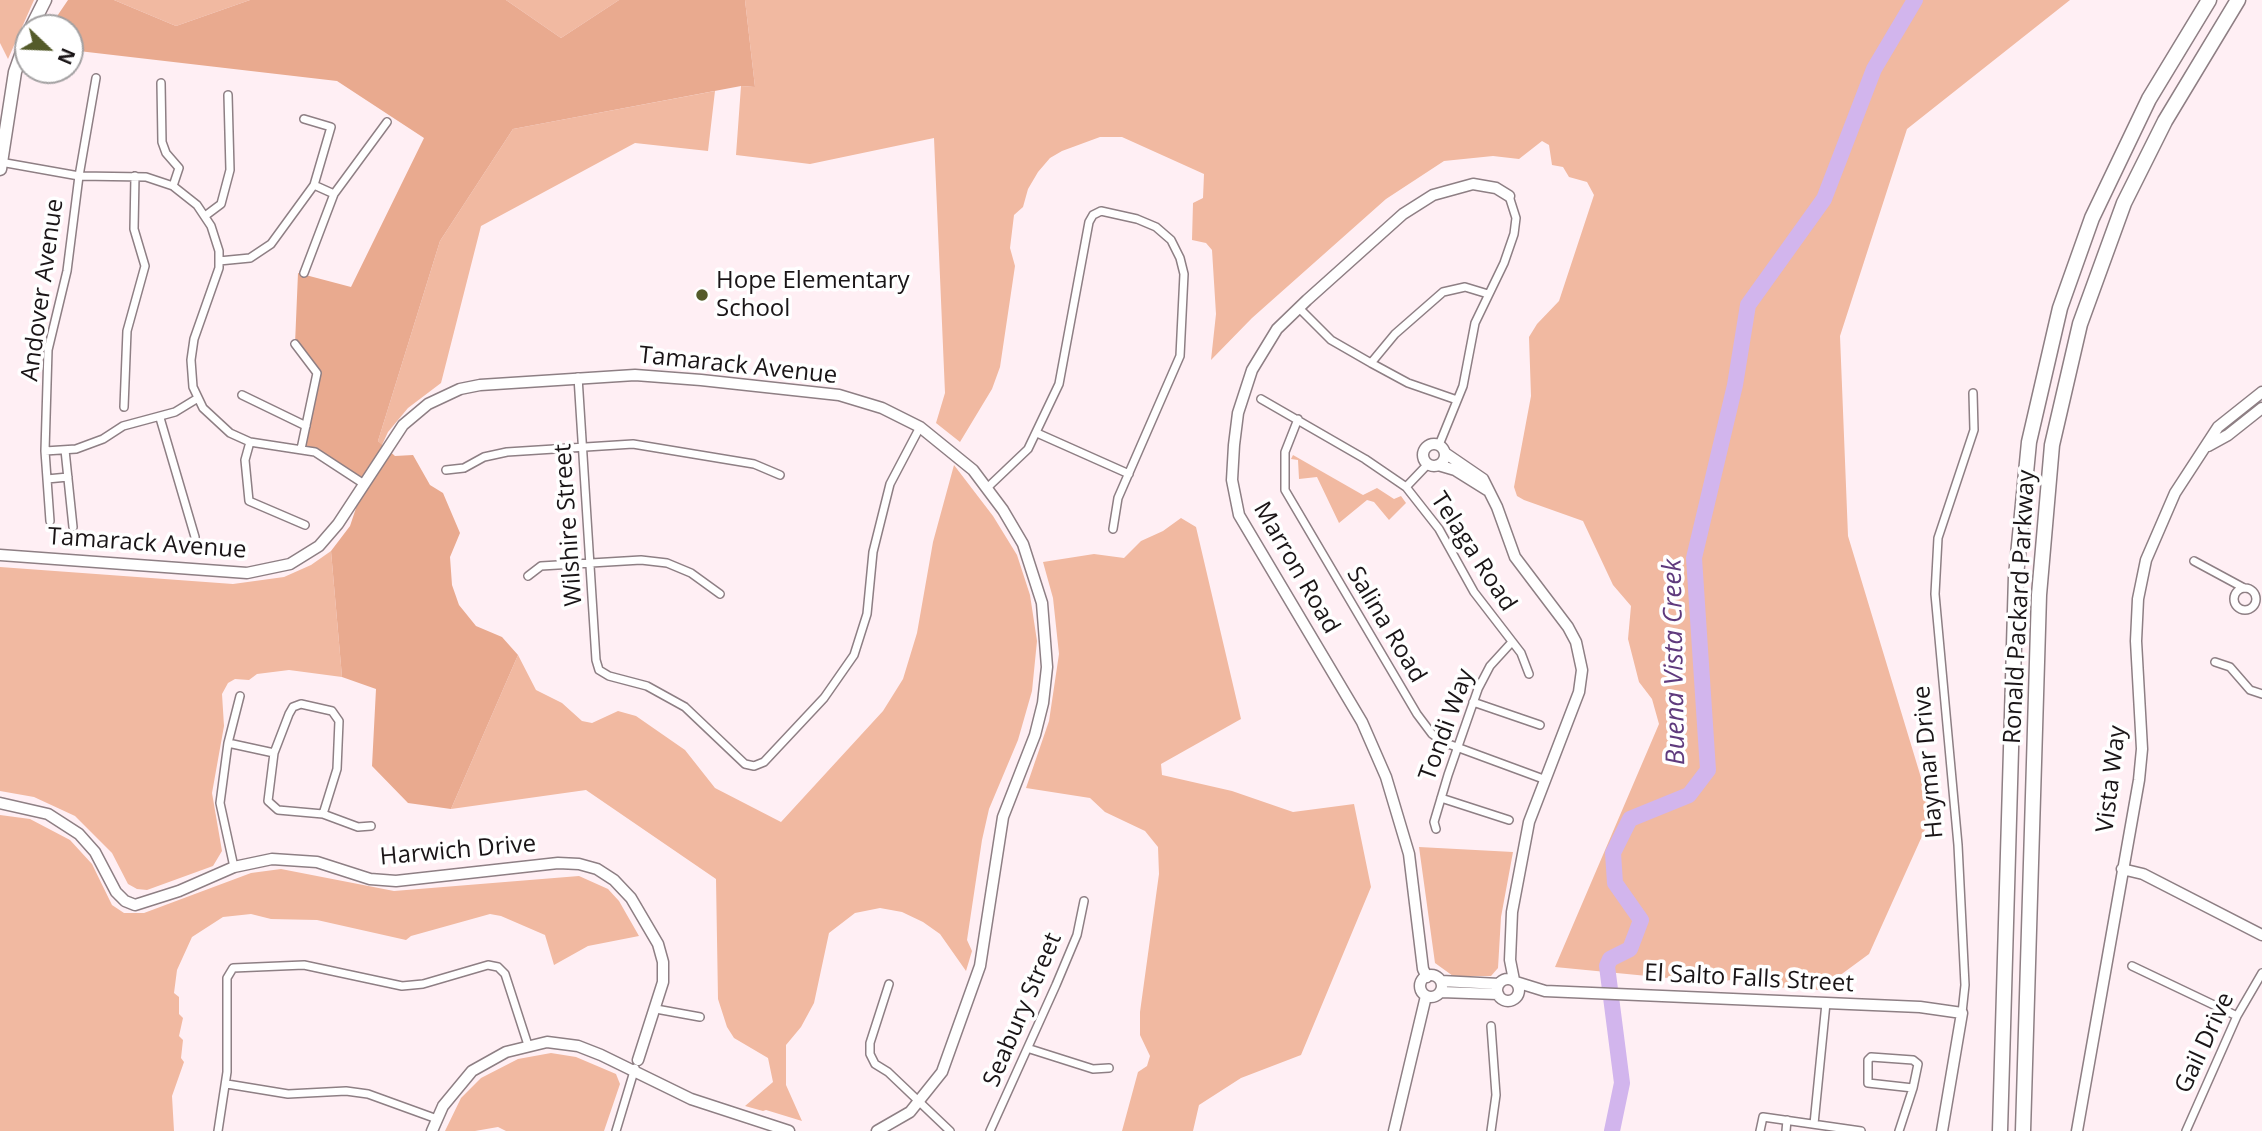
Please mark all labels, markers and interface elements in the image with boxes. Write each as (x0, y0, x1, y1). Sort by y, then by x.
north arrow (14, 14, 84, 84)
text: N (52, 44, 81, 69)
street label: Andover Avenue (16, 197, 70, 383)
place label: Hope Elementary School (716, 267, 910, 323)
marker: Hope Elementary School (694, 287, 710, 303)
street label: Tamarack Avenue (637, 341, 839, 391)
street label: Wilshire Street (549, 443, 589, 607)
street label: Ronald Packard Parkway (1998, 469, 2042, 745)
street label: Telaga Road (1424, 487, 1522, 617)
street label: Marron Road (1247, 497, 1345, 639)
street label: Tamarack Avenue (47, 523, 247, 565)
water label: Buena Vista Creek (1658, 559, 1692, 765)
street label: Salina Road (1340, 562, 1432, 688)
street label: Tondi Way (1413, 665, 1481, 785)
street label: Haymar Drive (1908, 684, 1950, 840)
street label: Vista Way (2091, 724, 2133, 834)
street label: Harwich Drive (379, 830, 537, 872)
street label: Seabury Street (978, 929, 1068, 1091)
street label: El Salto Falls Street (1643, 959, 1855, 999)
street label: Gail Drive (2169, 988, 2241, 1098)

